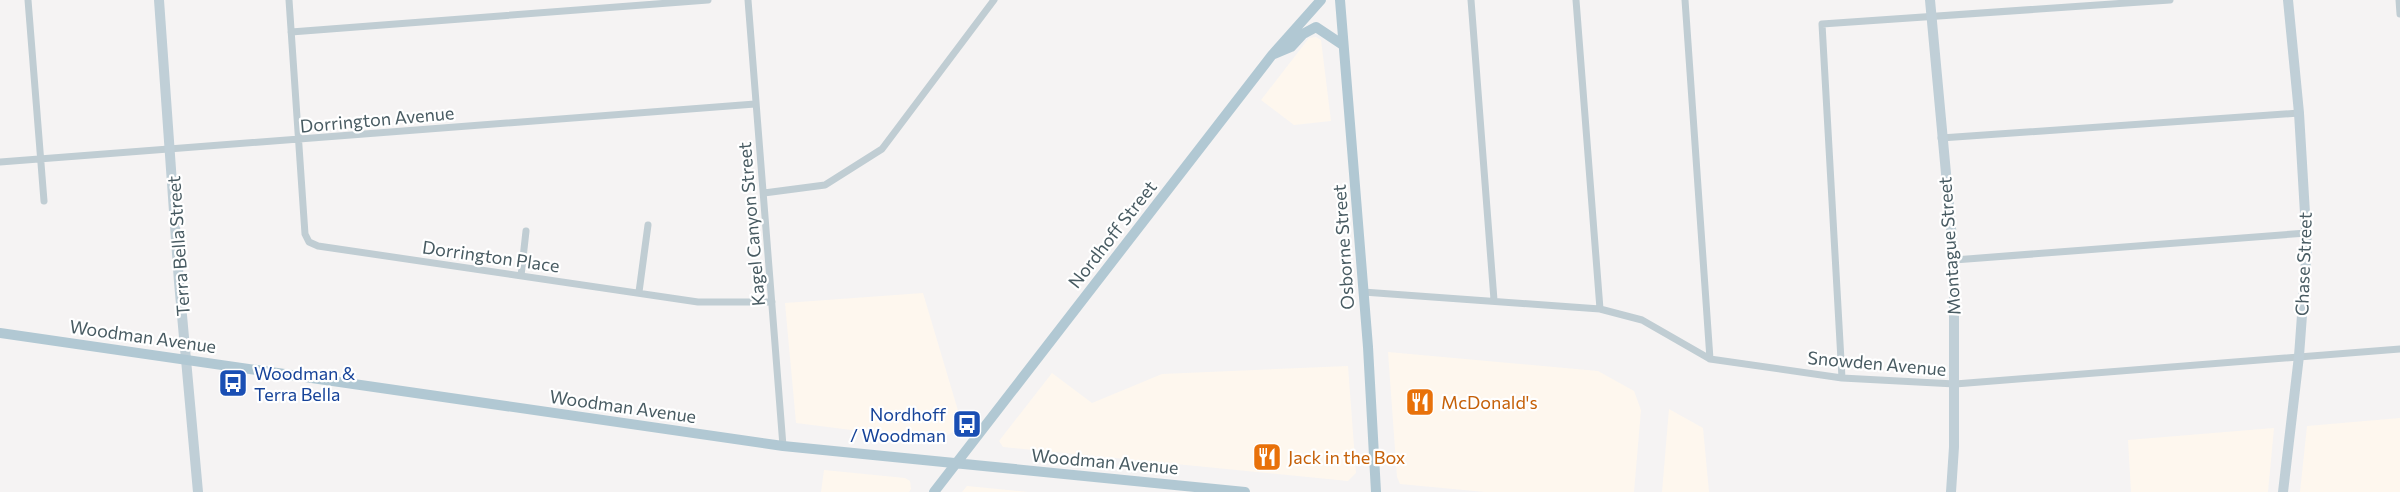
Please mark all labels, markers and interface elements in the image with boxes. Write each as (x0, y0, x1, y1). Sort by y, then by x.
street label: Dorrington Avenue (299, 101, 455, 137)
street label: Kagel Canyon Street (733, 141, 769, 307)
street label: Terra Bella Street (162, 175, 194, 317)
street label: Nordhoff Street (1063, 176, 1161, 292)
street label: Montague Street (1933, 176, 1965, 316)
street label: Osborne Street (1328, 184, 1358, 310)
street label: Chase Street (2290, 212, 2316, 316)
street label: Dorrington Place (421, 235, 561, 277)
street label: Woodman Avenue (68, 315, 218, 357)
street label: Snowden Avenue (1807, 346, 1947, 380)
place label: Woodman & Terra Bella (254, 362, 355, 405)
bus stop icon: Woodman & Terra Bella (217, 367, 249, 399)
street label: Woodman Avenue (548, 385, 698, 427)
restaurant icon: McDonald's (1404, 386, 1436, 418)
place label: McDonald's (1441, 391, 1538, 413)
place label: Nordhoff / Woodman (850, 403, 946, 446)
bus stop icon: Nordhoff / Woodman (951, 408, 983, 440)
restaurant icon: Jack in the Box (1251, 441, 1283, 473)
street label: Woodman Avenue (1030, 444, 1180, 478)
place label: Jack in the Box (1288, 446, 1406, 468)

